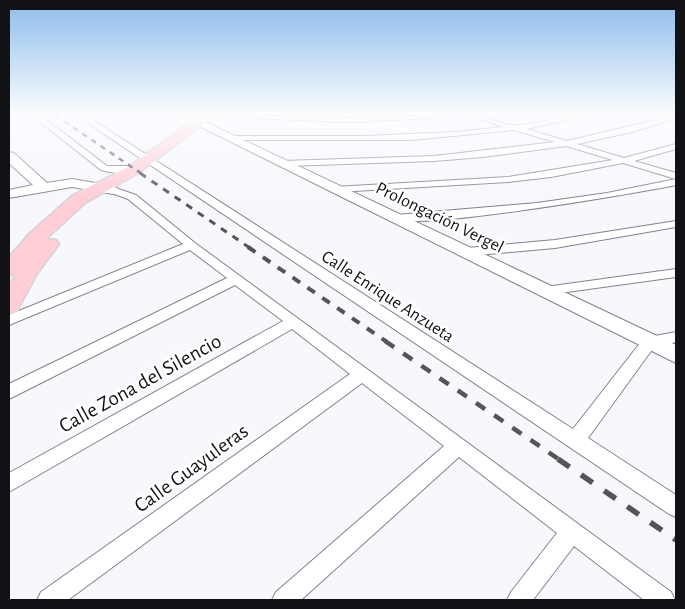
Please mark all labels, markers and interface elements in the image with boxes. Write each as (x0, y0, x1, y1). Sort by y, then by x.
street label: Prolongación Vergel (373, 179, 506, 257)
street label: Calle Enrique Anzueta (318, 247, 457, 346)
street label: Calle Zona del Silencio (55, 330, 225, 437)
street label: Calle Guayuleras (130, 420, 252, 517)

